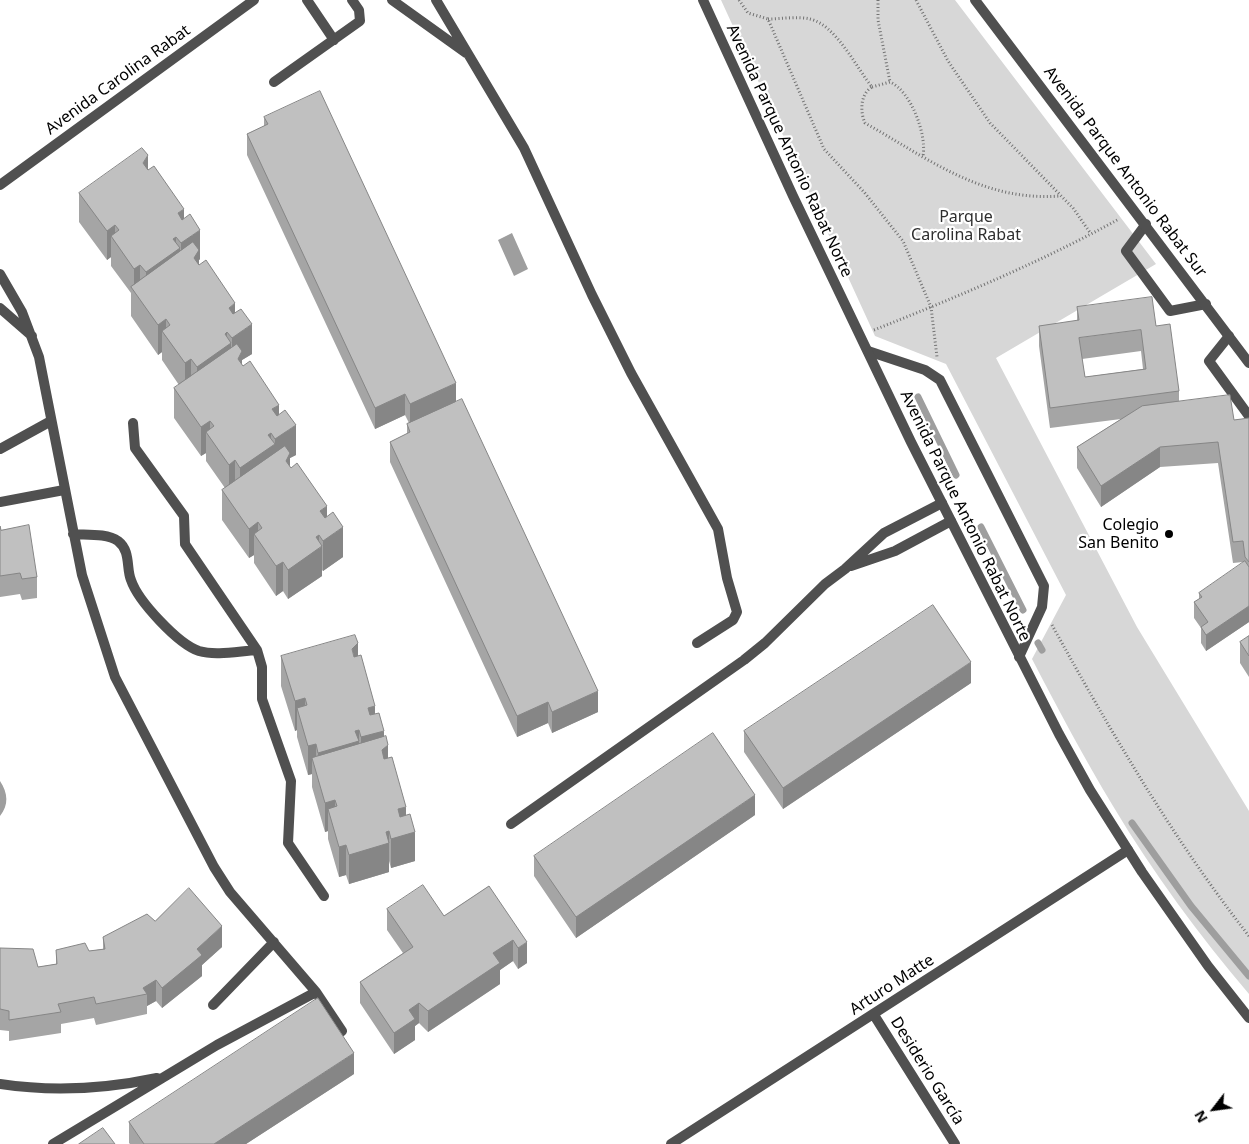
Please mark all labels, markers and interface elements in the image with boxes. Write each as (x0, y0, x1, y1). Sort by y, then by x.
street label: Avenida Carolina Rabat (42, 21, 194, 139)
street label: Avenida Parque Antonio Rabat Norte (722, 22, 856, 280)
street label: Avenida Parque Antonio Rabat Sur (1040, 63, 1210, 281)
park label: Parque Carolina Rabat (911, 207, 1021, 245)
street label: Avenida Parque Antonio Rabat Norte (896, 387, 1034, 645)
place label: Colegio San Benito (1078, 515, 1159, 553)
marker: Colegio San Benito (1163, 528, 1175, 540)
street label: Arturo Matte (846, 951, 938, 1019)
street label: Desiderio García (886, 1013, 968, 1129)
north arrow (1189, 1084, 1239, 1134)
text: N (1190, 1107, 1212, 1126)

